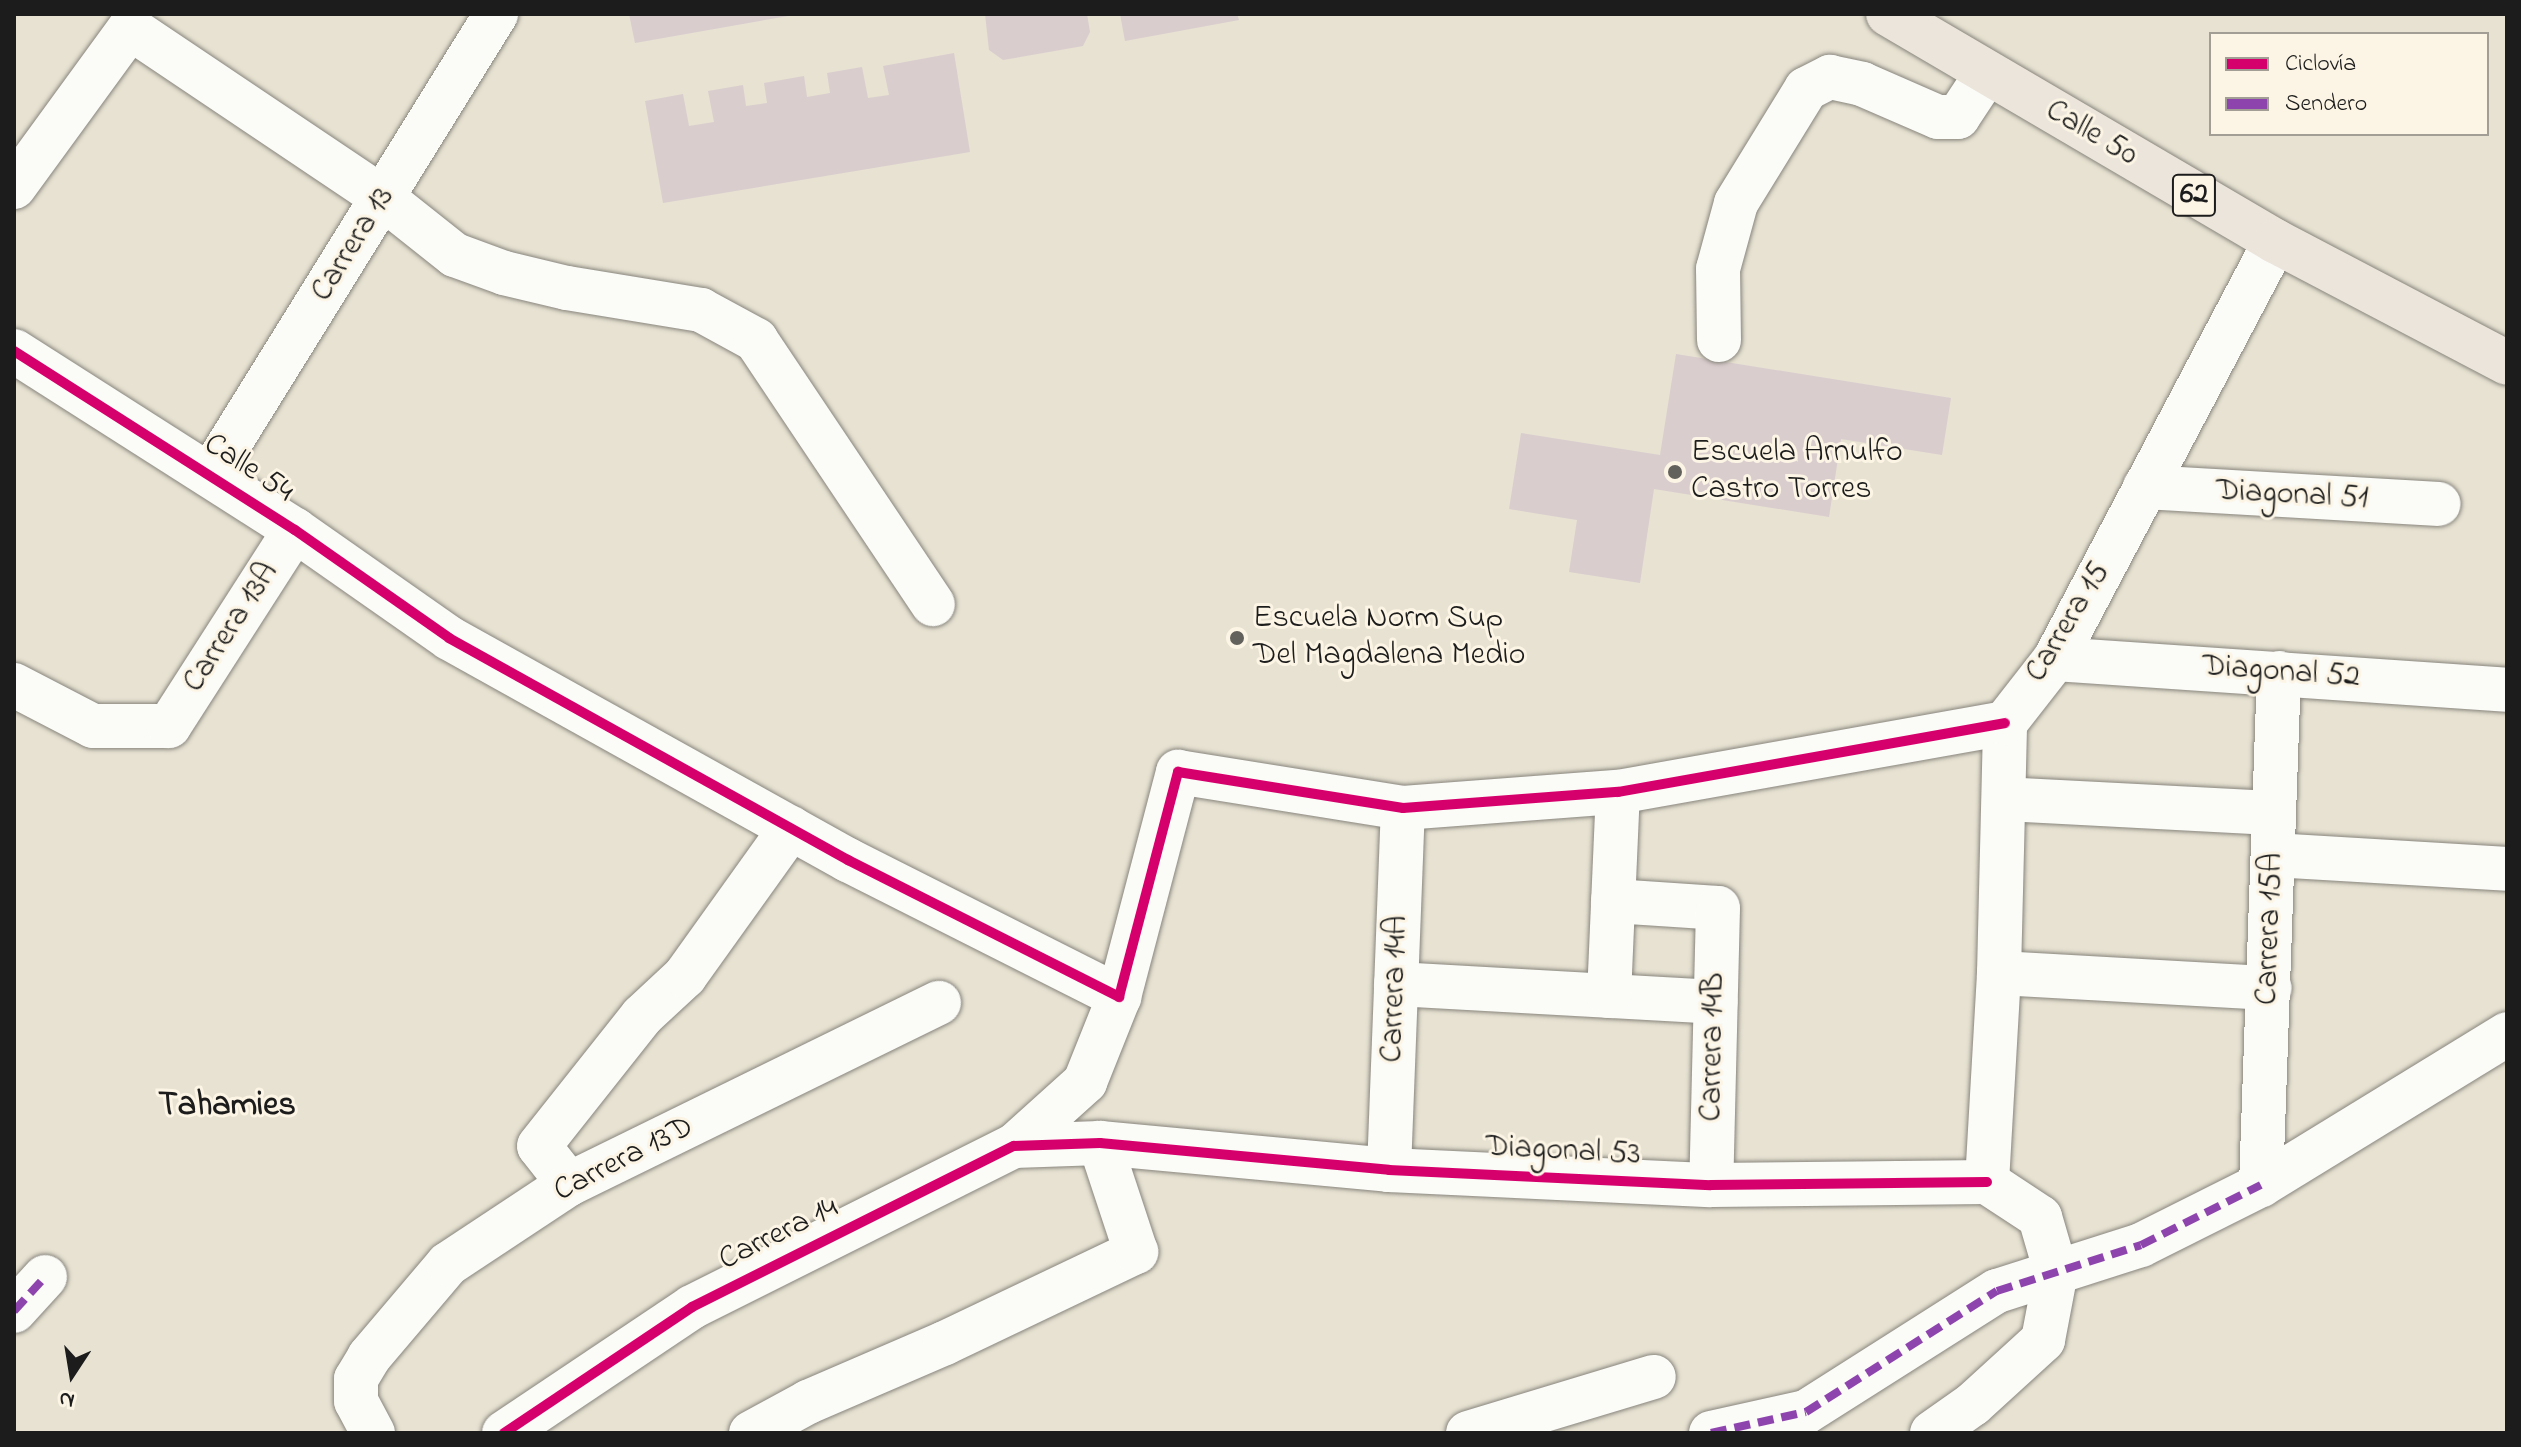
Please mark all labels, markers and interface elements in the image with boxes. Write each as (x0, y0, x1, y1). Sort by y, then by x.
legend (2209, 32, 2489, 136)
text: Ciclovía (2285, 47, 2356, 82)
text: Sendero (2285, 87, 2367, 122)
street label: Calle 50 (2038, 92, 2144, 176)
road number: 62 (2170, 169, 2218, 221)
street label: Carrera 13 (304, 181, 404, 309)
street label: Calle 54 (196, 426, 300, 512)
place label: Escuela Arnulfo Castro Torres (1691, 435, 1903, 510)
marker: Escuela Arnulfo Castro Torres (1666, 463, 1684, 481)
street label: Diagonal 51 (2215, 473, 2369, 519)
street label: Carrera 13A (176, 556, 288, 700)
street label: Carrera 15 (2018, 556, 2120, 690)
place label: Escuela Norm Sup Del Magdalena Medio (1253, 601, 1525, 676)
marker: Escuela Norm Sup Del Magdalena Medio (1228, 629, 1246, 647)
street label: Diagonal 52 (2201, 648, 2361, 698)
street label: Carrera 15A (2249, 852, 2293, 1006)
street label: Carrera 14A (1374, 915, 1418, 1063)
street label: Carrera 14B (1694, 972, 1734, 1122)
district label: Tahamies (158, 1087, 296, 1127)
street label: Carrera 13D (548, 1109, 700, 1211)
street label: Diagonal 53 (1484, 1129, 1642, 1175)
street label: Carrera 14 (713, 1190, 845, 1280)
north arrow (32, 1335, 112, 1415)
text: N (56, 1381, 78, 1416)

